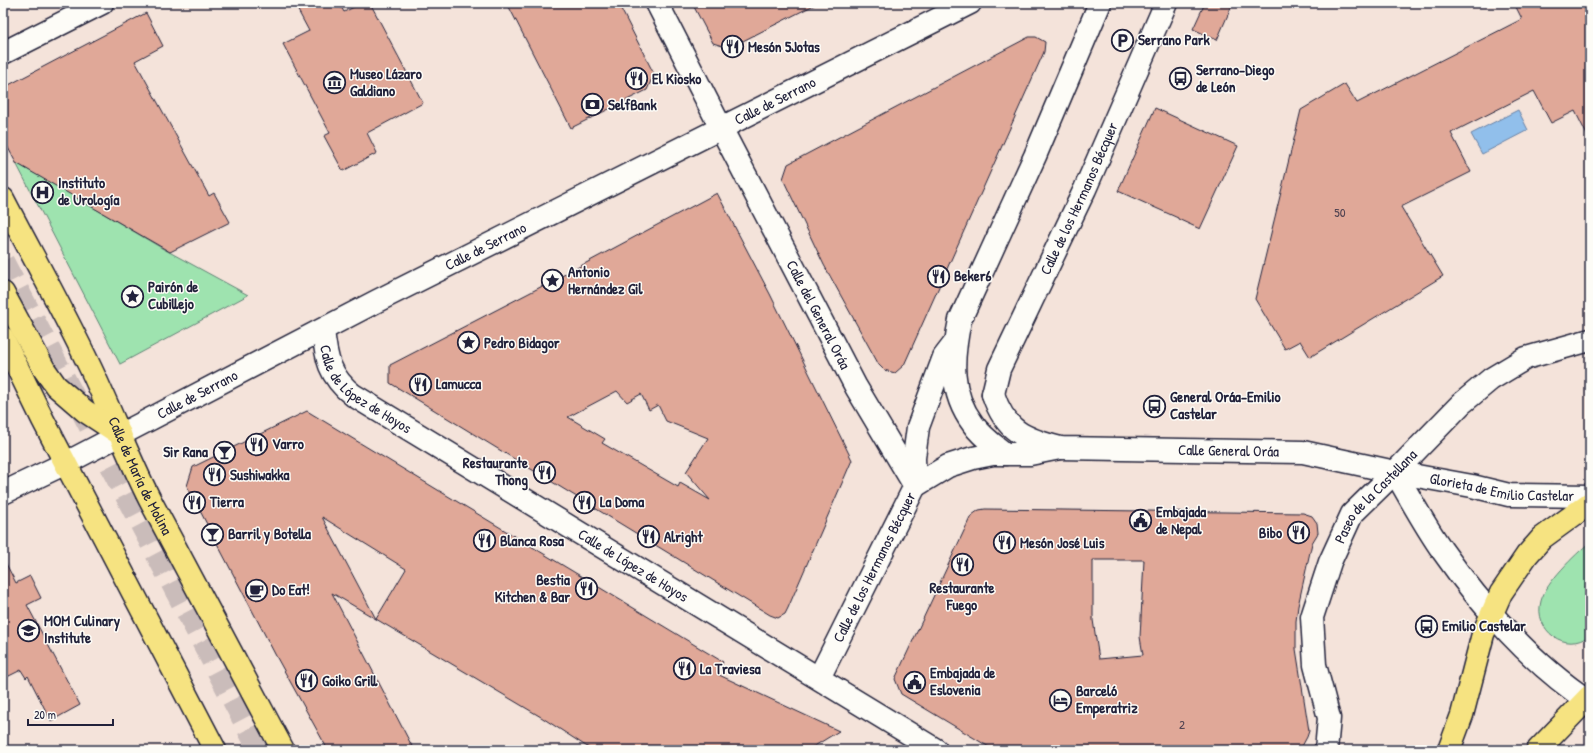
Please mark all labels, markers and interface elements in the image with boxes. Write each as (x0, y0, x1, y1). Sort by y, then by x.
parking icon: Serrano Park (1110, 27, 1136, 53)
place label: Serrano Park (1138, 29, 1210, 50)
restaurant icon: Mesón 5Jotas (719, 34, 745, 60)
place label: Mesón 5Jotas (748, 36, 820, 57)
place label: Serrano-Diego de León (1196, 59, 1274, 97)
place label: Museo Lázaro Galdiano (350, 63, 422, 101)
restaurant icon: El Kiosko (624, 66, 650, 92)
bus stop icon: Serrano-Diego de León (1167, 66, 1193, 92)
place label: El Kiosko (652, 68, 701, 89)
museum icon: Museo Lázaro Galdiano (322, 70, 348, 96)
street label: Calle de Serrano (731, 71, 819, 130)
bank icon: SelfBank (579, 92, 605, 118)
place label: SelfBank (608, 94, 657, 115)
street label: Calle de los Hermanos Bécquer (1035, 119, 1123, 278)
place label: Instituto de Urología (58, 172, 119, 211)
hospital icon: Instituto de Urología (30, 179, 56, 205)
house number: 50 (1334, 203, 1346, 221)
street label: Calle de Serrano (441, 217, 530, 275)
street label: Calle del General Oráa (782, 256, 856, 373)
place label: Antonio Hernández Gil (568, 261, 643, 299)
restaurant icon: Beker6 (925, 263, 951, 289)
place label: Beker6 (954, 265, 992, 286)
place icon: Antonio Hernández Gil (540, 268, 566, 294)
place label: Pairón de Cubillejo (148, 276, 198, 314)
place icon: Pairón de Cubillejo (119, 283, 145, 309)
place icon: Pedro Bidagor (455, 330, 481, 356)
place label: Pedro Bidagor (484, 332, 560, 354)
street label: Calle de López de Hoyos (315, 343, 416, 438)
street label: Calle de Serrano (153, 364, 241, 424)
restaurant icon: Lamucca (408, 371, 434, 397)
place label: Lamucca (436, 373, 481, 394)
place label: General Oráa-Emilio Castelar (1170, 386, 1281, 424)
bus stop icon: General Oráa-Emilio Castelar (1141, 393, 1167, 419)
street label: Calle de María de Molina (103, 413, 178, 539)
restaurant icon: Varro (244, 431, 270, 457)
place label: Varro (272, 433, 304, 454)
bar icon: Sir Rana (211, 439, 237, 465)
street label: Calle General Oráa (1178, 439, 1279, 462)
place label: Sir Rana (163, 441, 208, 462)
street label: Paseo de la Castellana (1329, 444, 1422, 547)
place label: Restaurante Thong (463, 452, 528, 491)
restaurant icon: Restaurante Thong (531, 459, 557, 485)
restaurant icon: Sushiwakka (201, 462, 227, 488)
place label: Sushiwakka (230, 464, 290, 485)
street label: Glorieta de Emilio Castelar (1428, 468, 1574, 506)
street label: Calle de los Hermanos Bécquer (828, 488, 921, 646)
restaurant icon: Tierra (182, 489, 208, 515)
restaurant icon: La Doma (572, 489, 598, 515)
place label: Tierra (209, 491, 244, 512)
place label: La Doma (600, 491, 644, 512)
place label: Embajada de Nepal (1156, 501, 1206, 540)
public building icon: Embajada de Nepal (1128, 508, 1154, 534)
restaurant icon: Bibo (1285, 520, 1311, 546)
bar icon: Barril y Botella (200, 521, 226, 547)
place label: Bibo (1259, 522, 1282, 543)
place label: Barril y Botella (228, 523, 311, 545)
street label: Calle de López de Hoyos (574, 523, 693, 607)
restaurant icon: Alright (635, 524, 661, 550)
place label: Alright (664, 526, 703, 548)
restaurant icon: Blanca Rosa (472, 528, 498, 554)
place label: Blanca Rosa (500, 530, 564, 551)
restaurant icon: Mesón José Luis (992, 530, 1018, 556)
place label: Mesón José Luis (1020, 532, 1105, 553)
restaurant icon: Restaurante Fuego (949, 552, 975, 578)
place label: Bestia Kitchen & Bar (495, 569, 570, 607)
restaurant icon: Bestia Kitchen & Bar (573, 576, 599, 602)
cafe icon: Do Eat! (243, 577, 269, 603)
place label: Restaurante Fuego (929, 577, 995, 616)
place label: Do Eat! (272, 579, 310, 600)
place label: MOM Culinary Institute (44, 610, 121, 648)
bus stop icon: Emilio Castelar (1414, 613, 1440, 639)
place label: Emilio Castelar (1442, 615, 1526, 636)
school or university icon: MOM Culinary Institute (16, 617, 42, 643)
restaurant icon: La Traviesa (672, 656, 698, 682)
place label: La Traviesa (700, 658, 761, 679)
place label: Embajada de Eslovenia (930, 662, 995, 700)
restaurant icon: Goiko Grill (293, 668, 319, 694)
public building icon: Embajada de Eslovenia (902, 669, 928, 695)
place label: Goiko Grill (322, 670, 378, 691)
place label: Barceló Emperatriz (1076, 680, 1138, 719)
hotel icon: Barceló Emperatriz (1047, 687, 1073, 713)
scale bar (28, 701, 113, 727)
text: 20 m (34, 706, 56, 723)
house number: 2 (1179, 715, 1185, 733)

